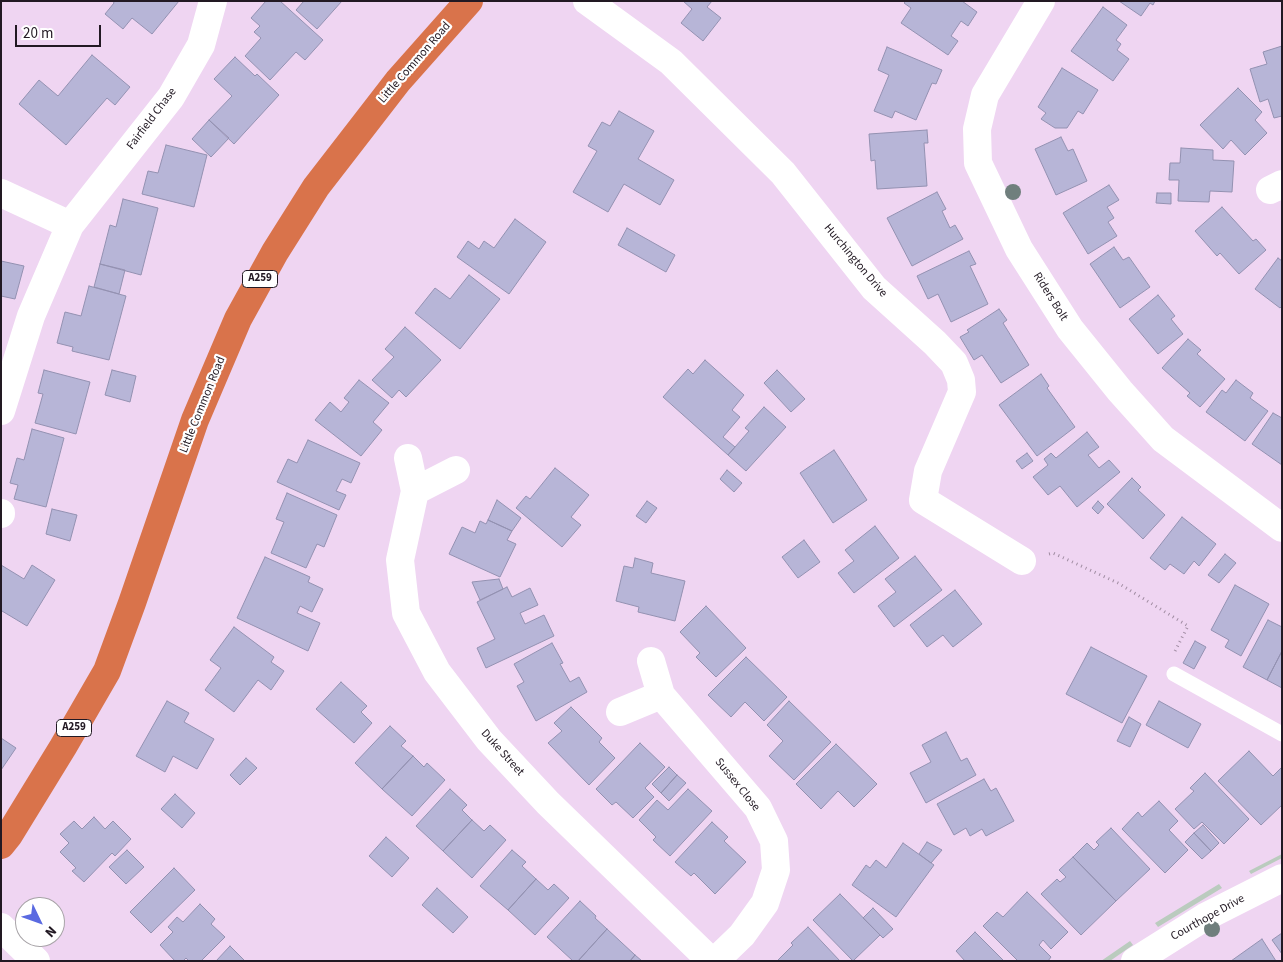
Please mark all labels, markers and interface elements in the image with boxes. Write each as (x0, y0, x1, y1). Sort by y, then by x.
scale bar (18, 15, 104, 47)
street label: Little Common Road (376, 20, 454, 106)
text: 20 m (23, 23, 53, 44)
street label: Fairfield Chase (124, 85, 180, 153)
street label: Hurchington Drive (820, 221, 890, 301)
road number: A259 (242, 270, 278, 288)
street label: Riders Bolt (1029, 270, 1071, 324)
street label: Little Common Road (177, 355, 229, 455)
road number: A259 (56, 720, 92, 736)
street label: Duke Street (477, 727, 527, 779)
street label: Sussex Close (711, 756, 763, 814)
street label: Courthope Drive (1169, 892, 1247, 944)
north arrow (15, 897, 65, 947)
text: N (40, 921, 61, 942)

